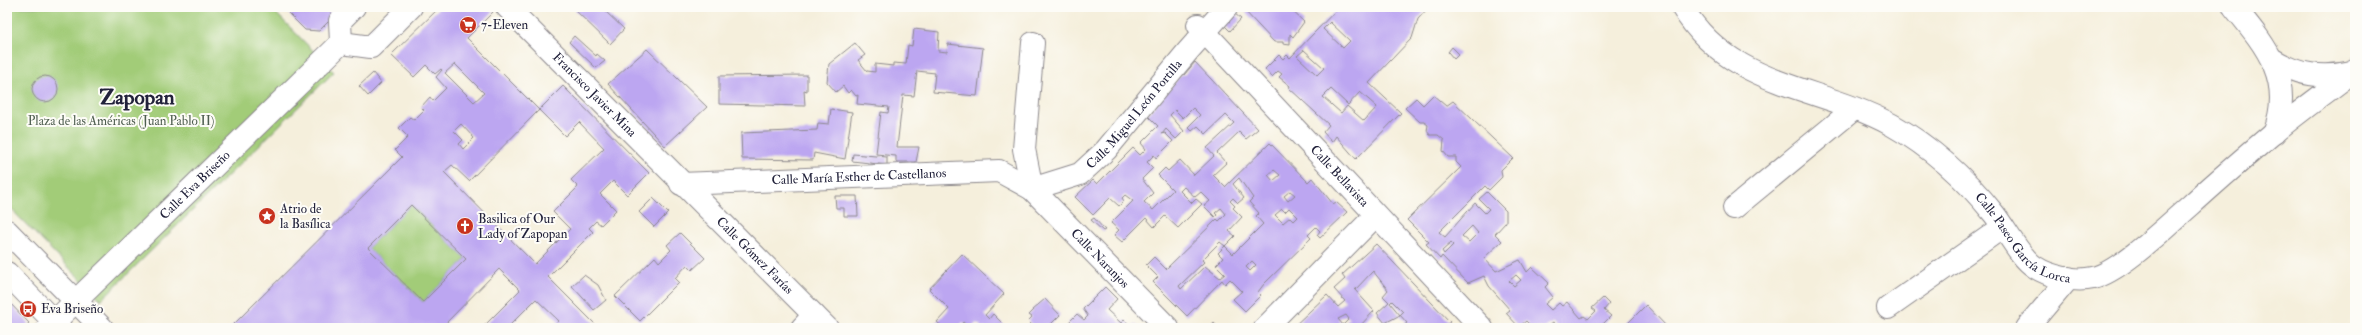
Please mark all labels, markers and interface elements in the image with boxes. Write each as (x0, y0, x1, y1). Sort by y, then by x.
supermarket icon: 7-Eleven (458, 15, 478, 35)
place label: 7-Eleven (481, 17, 528, 33)
street label: Francisco Javier Mina (549, 49, 640, 141)
street label: Calle Miguel León Portilla (1083, 56, 1186, 172)
district label: Zapopan (99, 84, 175, 111)
park label: Plaza de las Américas (Juan Pablo II) (28, 113, 214, 129)
street label: Calle Bellavista (1307, 142, 1373, 211)
street label: Calle Eva Briseño (156, 147, 234, 223)
street label: Calle María Esther de Castellanos (771, 165, 947, 188)
street label: Calle Paseo García Lorca (1972, 189, 2072, 287)
place label: Atrio de la Basílica (279, 201, 331, 232)
place icon: Atrio de la Basílica (257, 206, 277, 226)
place label: Basilica of Our Lady of Zapopan (478, 211, 568, 243)
street label: Calle Gómez Farías (713, 214, 797, 298)
church icon: Basilica of Our Lady of Zapopan (455, 216, 475, 236)
street label: Calle Naranjos (1067, 225, 1133, 292)
bus stop icon: Eva Briseño (18, 299, 38, 319)
place label: Eva Briseño (41, 301, 103, 317)

